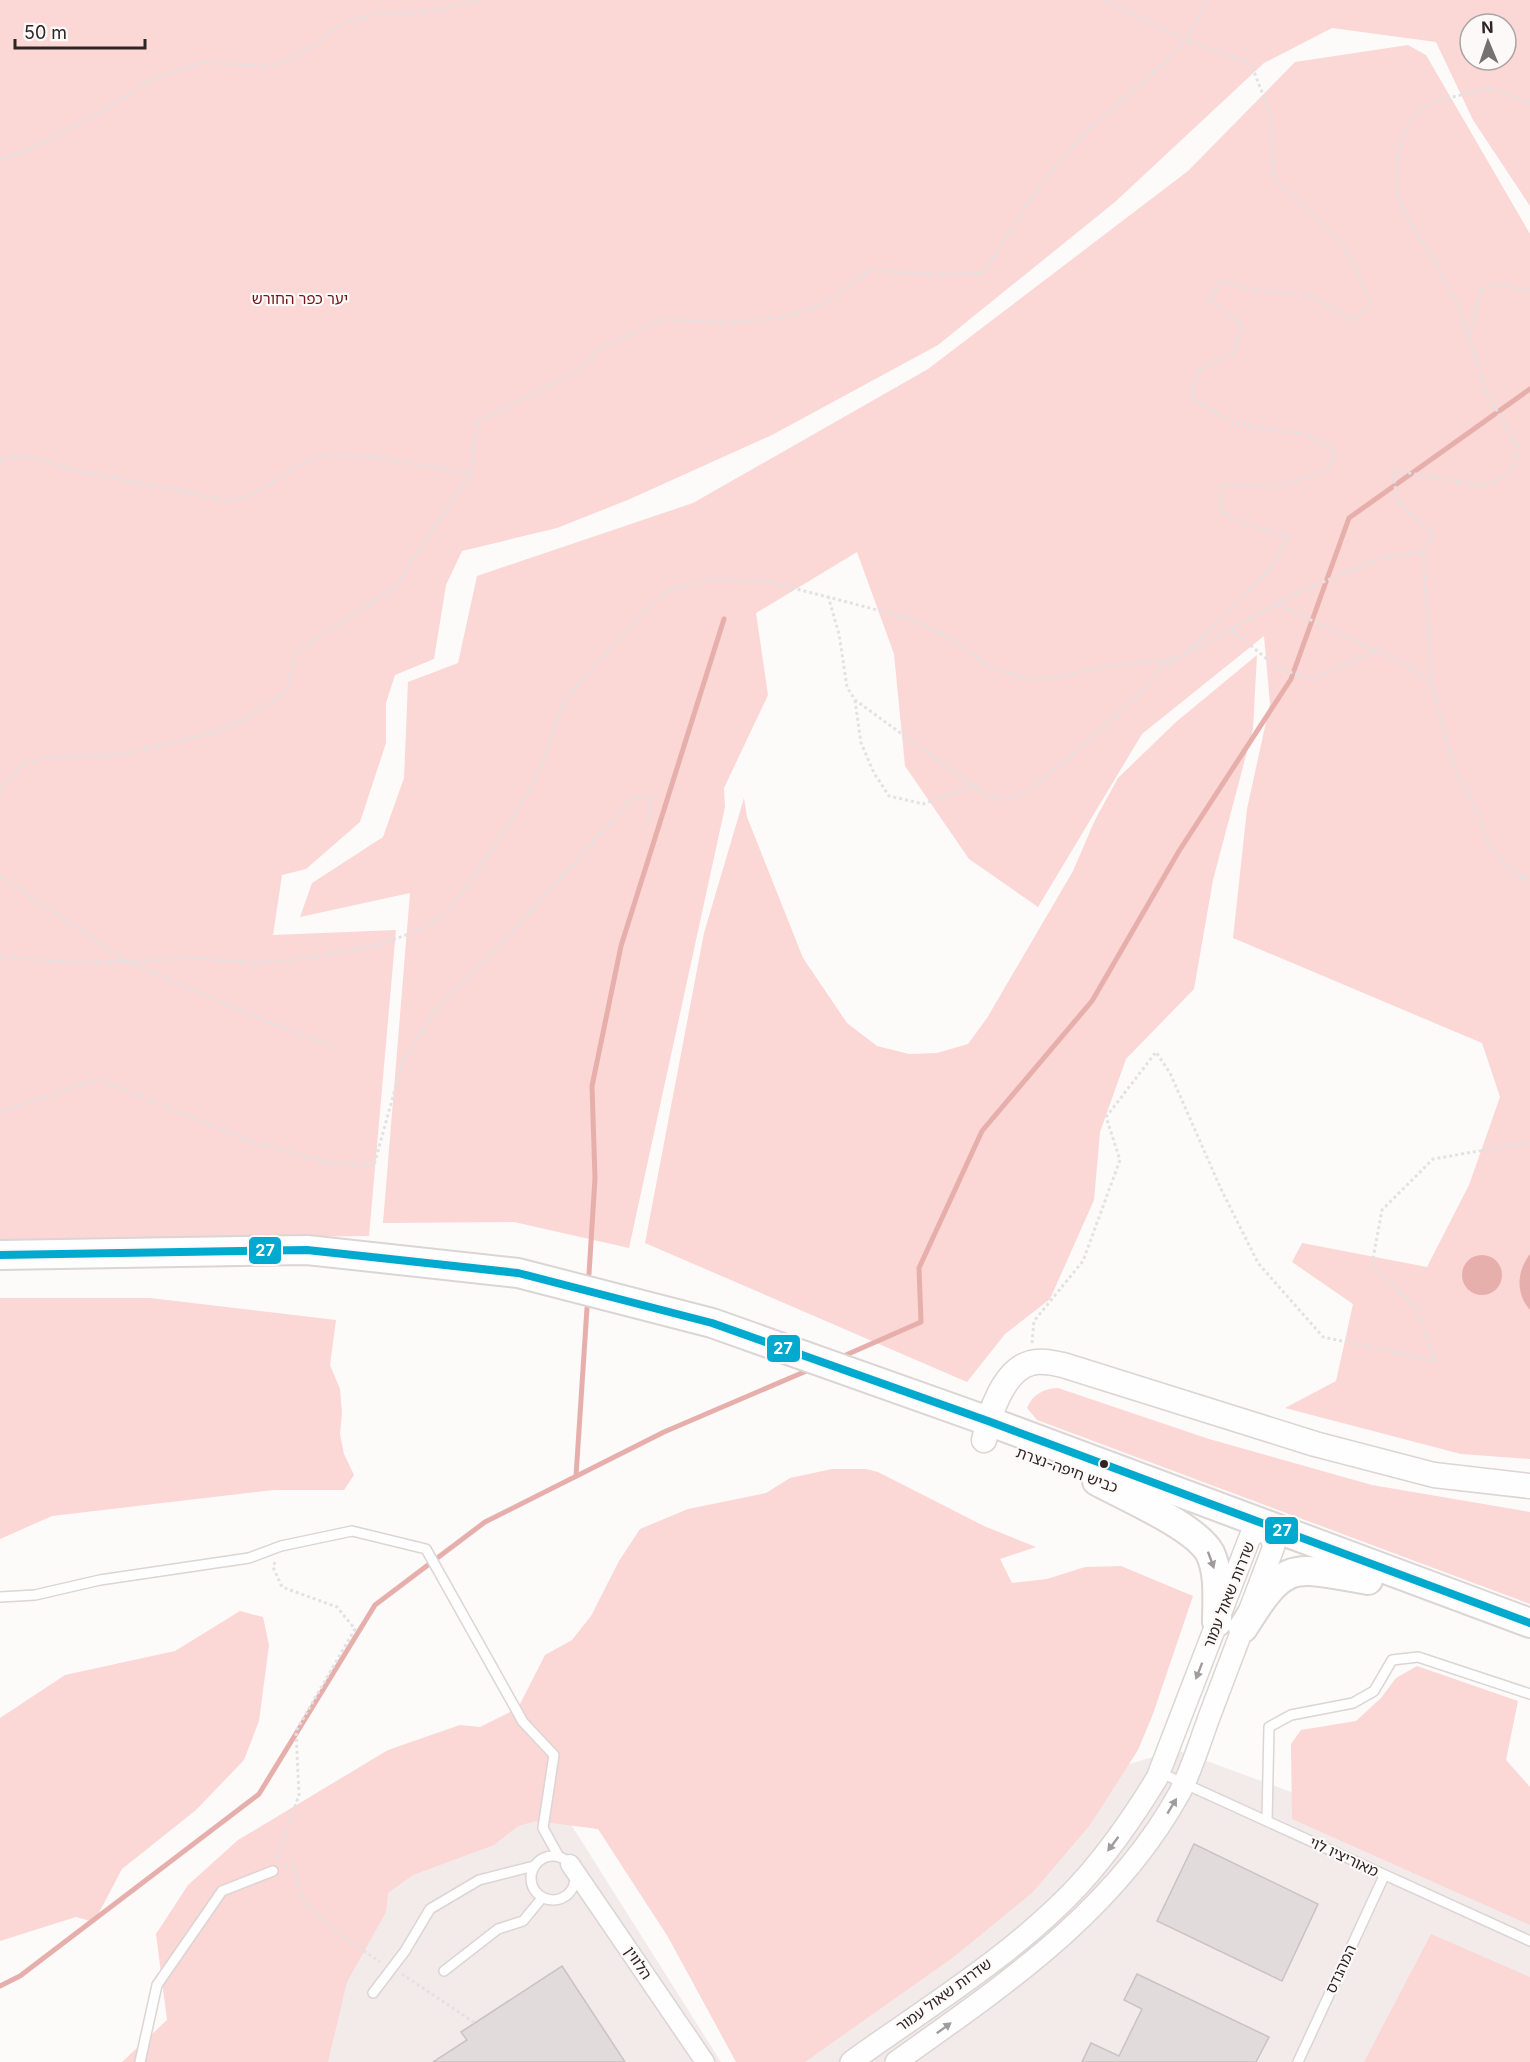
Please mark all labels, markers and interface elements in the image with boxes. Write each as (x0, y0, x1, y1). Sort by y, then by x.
scale bar (15, 12, 146, 50)
north arrow (1458, 12, 1518, 72)
text: N (1481, 17, 1494, 37)
text: 50 m (24, 22, 67, 43)
park label: יער כפר החורש (252, 289, 348, 308)
line badge: 27 (248, 1236, 282, 1265)
text: 27 (255, 1240, 275, 1260)
line badge: 27 (766, 1334, 801, 1363)
text: 27 (773, 1338, 793, 1358)
street label: כביש חיפה-נצרת (1014, 1442, 1121, 1497)
unlabelled marker (1098, 1458, 1110, 1470)
line badge: 27 (1264, 1516, 1299, 1545)
text: 27 (1272, 1520, 1292, 1540)
street label: שדרות שאול עמור (1198, 1539, 1259, 1651)
one-way arrow (1206, 1551, 1216, 1569)
one-way arrow (1193, 1662, 1203, 1680)
one-way arrow (1166, 1797, 1176, 1814)
street label: מאוריציו לוי (1307, 1832, 1382, 1881)
one-way arrow (1106, 1836, 1119, 1852)
street label: המהנדס (1321, 1941, 1360, 1996)
street label: הלווין (621, 1943, 656, 1983)
street label: שדרות שאול עמור (892, 1954, 995, 2036)
one-way arrow (935, 2022, 951, 2034)

